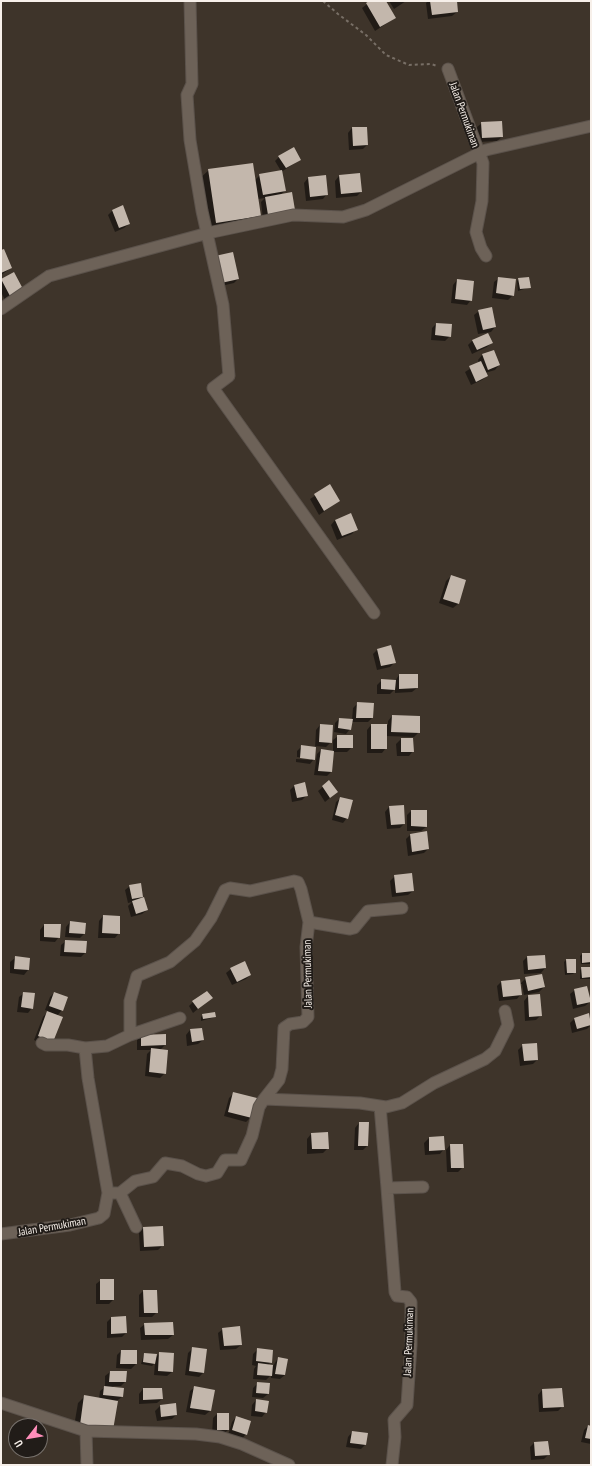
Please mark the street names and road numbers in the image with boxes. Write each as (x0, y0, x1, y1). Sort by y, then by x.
street label: Jalan Permukiman (446, 81, 482, 149)
street label: Jalan Permukiman (301, 940, 315, 1008)
street label: Jalan Permukiman (17, 1215, 87, 1239)
street label: Jalan Permukiman (401, 1308, 417, 1376)

